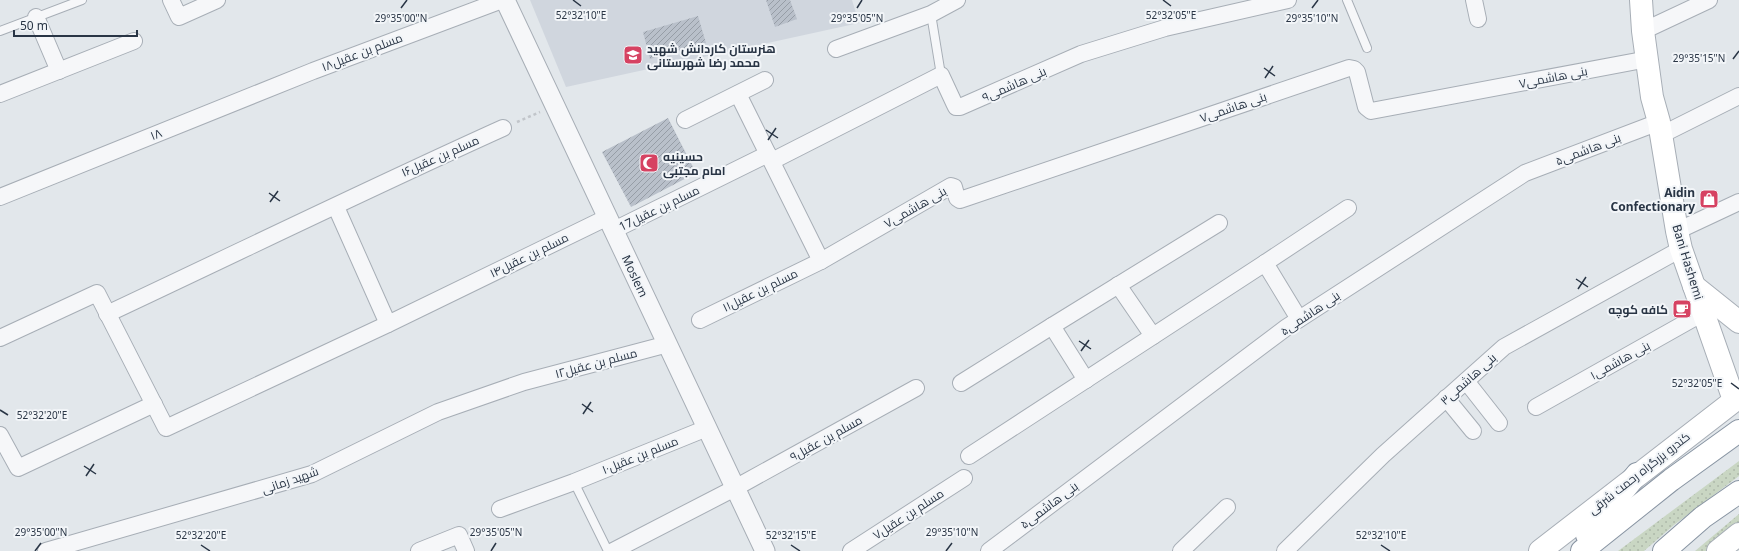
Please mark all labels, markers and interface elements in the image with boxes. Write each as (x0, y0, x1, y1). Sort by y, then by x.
text: 52°32'10"E (556, 8, 606, 22)
text: 52°32'05"E (1146, 8, 1196, 22)
text: 29°35'00"N (375, 11, 427, 25)
text: 29°35'05"N (831, 11, 883, 25)
text: 29°35'10"N (1286, 11, 1338, 25)
scale bar (14, 12, 137, 38)
text: 50 m (20, 17, 48, 34)
street label: مسلم بن عقیل۱۸ (319, 29, 405, 75)
place label: هنرستان کاردانش شهید محمد رضا شهرستانی (647, 40, 776, 71)
school or university icon: هنرستان کاردانش شهید محمد رضا شهرستانی (622, 44, 644, 66)
text: 29°35'15"N (1673, 51, 1725, 65)
street label: بنی هاشمی۹ (979, 62, 1049, 106)
street label: بنی هاشمی۷ (1517, 62, 1589, 92)
street label: بنی هاشمی۷ (1197, 88, 1269, 126)
street label: ۱۸ (148, 124, 165, 144)
street label: بنی هاشمی۵ (1553, 129, 1623, 169)
street label: مسلم بن عقیل۱۶ (398, 131, 482, 181)
place label: حسینیه امام مجتبی (663, 148, 726, 179)
mosque icon: حسینیه امام مجتبی (638, 152, 660, 174)
street label: مسلم بن عقیل17 (616, 181, 702, 235)
street label: بنی هاشمی۷ (881, 182, 949, 232)
place label: Aidin Confectionary (1610, 184, 1695, 215)
shop icon: Aidin Confectionary (1698, 188, 1720, 210)
street label: Bani Hashemi (1668, 222, 1708, 302)
street label: مسلم بن عقیل۱۴ (487, 229, 571, 281)
street label: Moslem (618, 252, 652, 300)
street label: مسلم بن عقیل۱۱ (720, 264, 800, 316)
street label: بنی هاشمی۵ (1277, 287, 1343, 339)
cafe icon: کافه کوچه (1671, 298, 1693, 320)
place label: کافه کوچه (1608, 301, 1668, 319)
street label: بنی هاشمی۱ (1587, 337, 1653, 383)
street label: مسلم بن عقیل۱۲ (553, 344, 639, 382)
street label: بنی هاشمی۳ (1436, 349, 1500, 409)
text: 52°32'05"E (1672, 376, 1722, 390)
text: 52°32'20"E (17, 408, 67, 422)
street label: مسلم بن عقیل۹ (787, 411, 865, 465)
street label: کندرو بزرگراه رحمت شرقی (1585, 428, 1693, 518)
street label: مسلم بن عقیل۱۰ (599, 432, 681, 478)
street label: شهید زمانی (259, 462, 321, 498)
street label: بنی هاشمی۵ (1016, 478, 1082, 532)
street label: مسلم بن عقیل۷ (869, 485, 947, 543)
text: 29°35'00"N (15, 525, 67, 539)
text: 29°35'05"N (470, 525, 522, 539)
text: 29°35'10"N (926, 525, 978, 539)
text: 52°32'20"E (176, 528, 226, 542)
text: 52°32'15"E (766, 528, 816, 542)
text: 52°32'10"E (1356, 528, 1406, 542)

